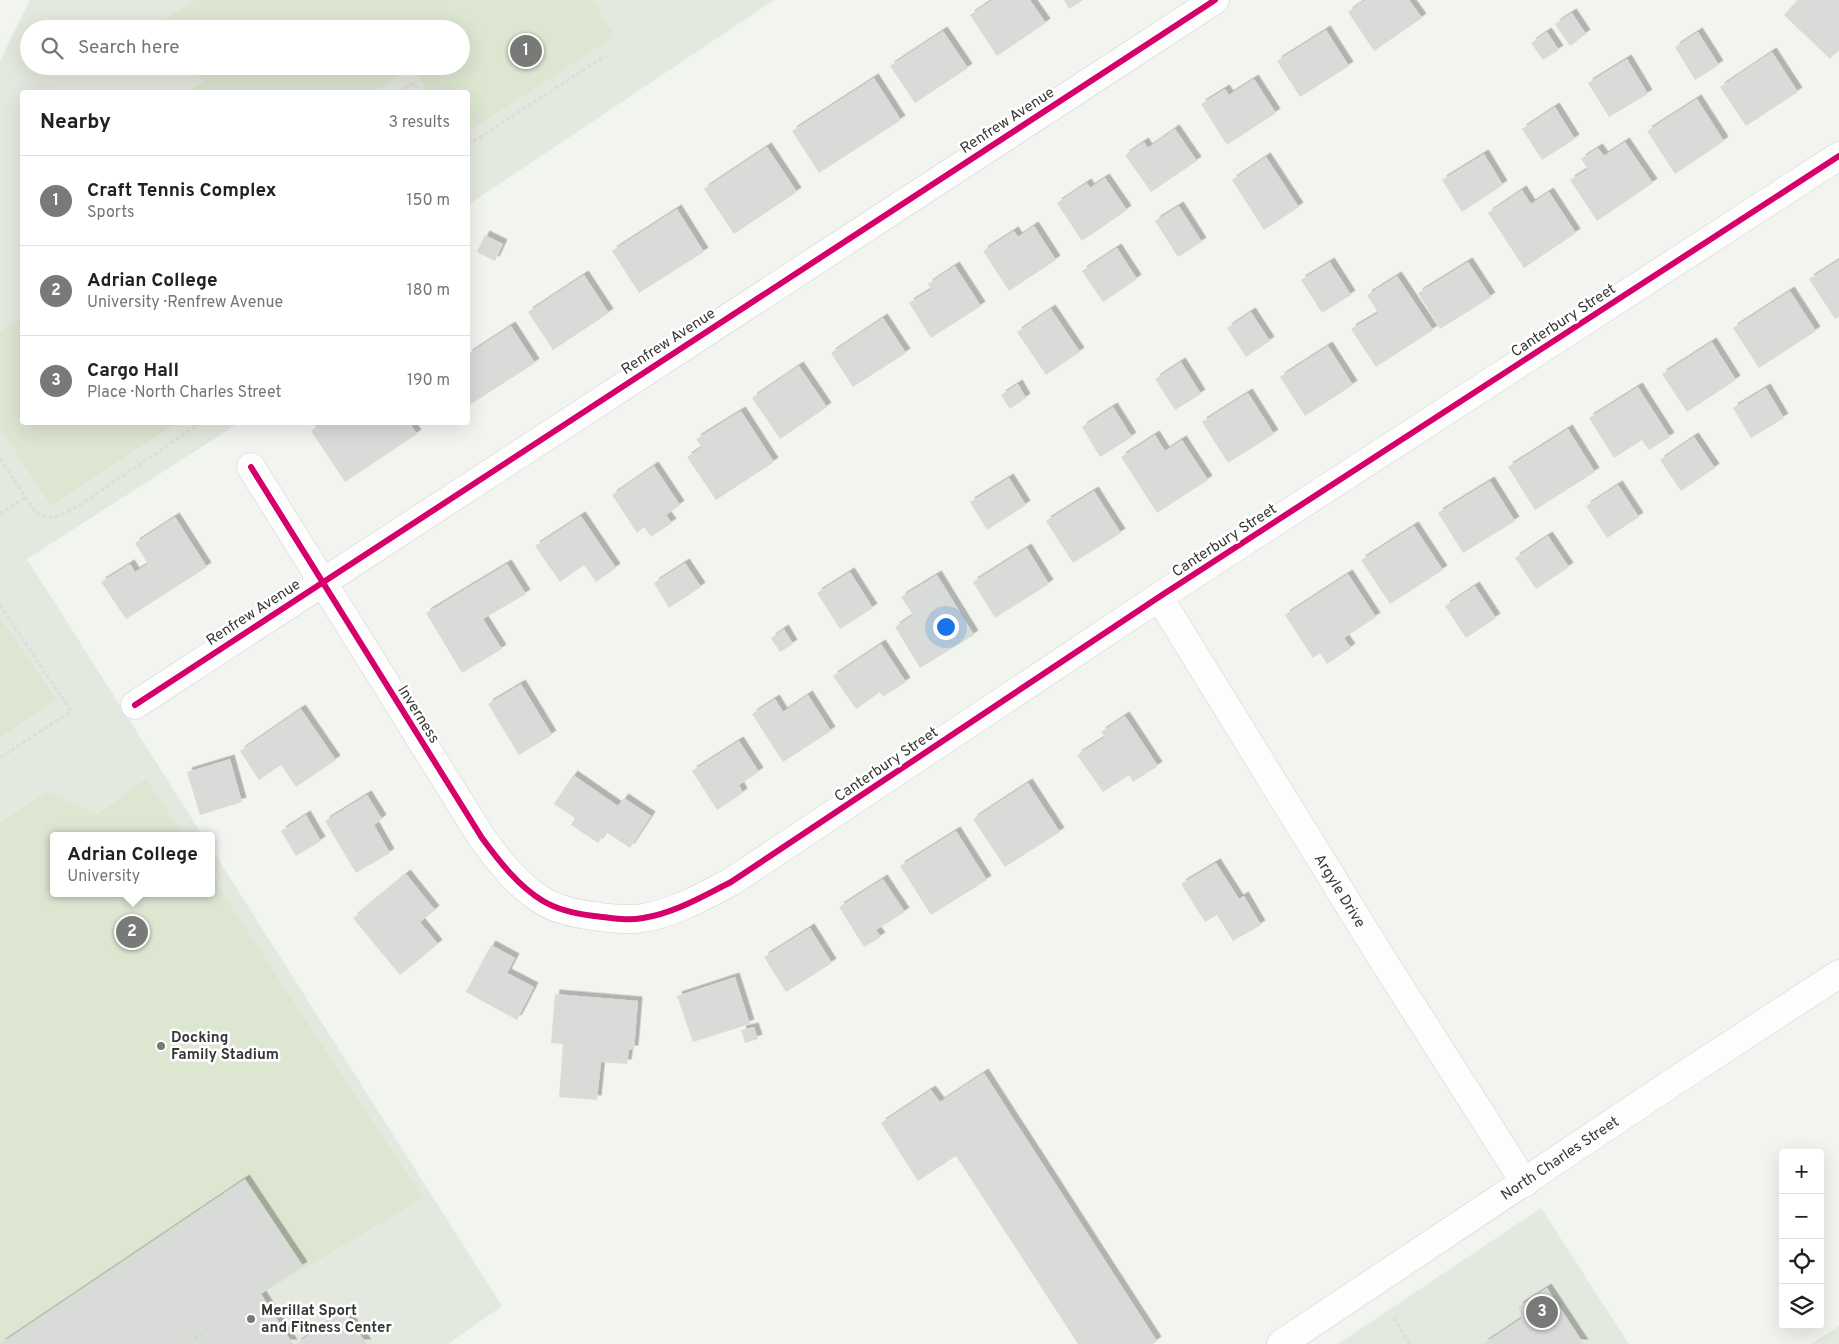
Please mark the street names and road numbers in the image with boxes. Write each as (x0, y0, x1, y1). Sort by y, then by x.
street label: Renfrew Avenue (957, 84, 1058, 159)
street label: Canterbury Street (1508, 280, 1620, 362)
street label: Renfrew Avenue (618, 305, 719, 380)
street label: Canterbury Street (1169, 500, 1281, 582)
street label: Renfrew Avenue (203, 576, 304, 651)
street label: Inverness (392, 682, 443, 747)
street label: Canterbury Street (831, 723, 942, 807)
street label: Argyle Drive (1309, 851, 1369, 932)
street label: North Charles Street (1498, 1113, 1623, 1206)

